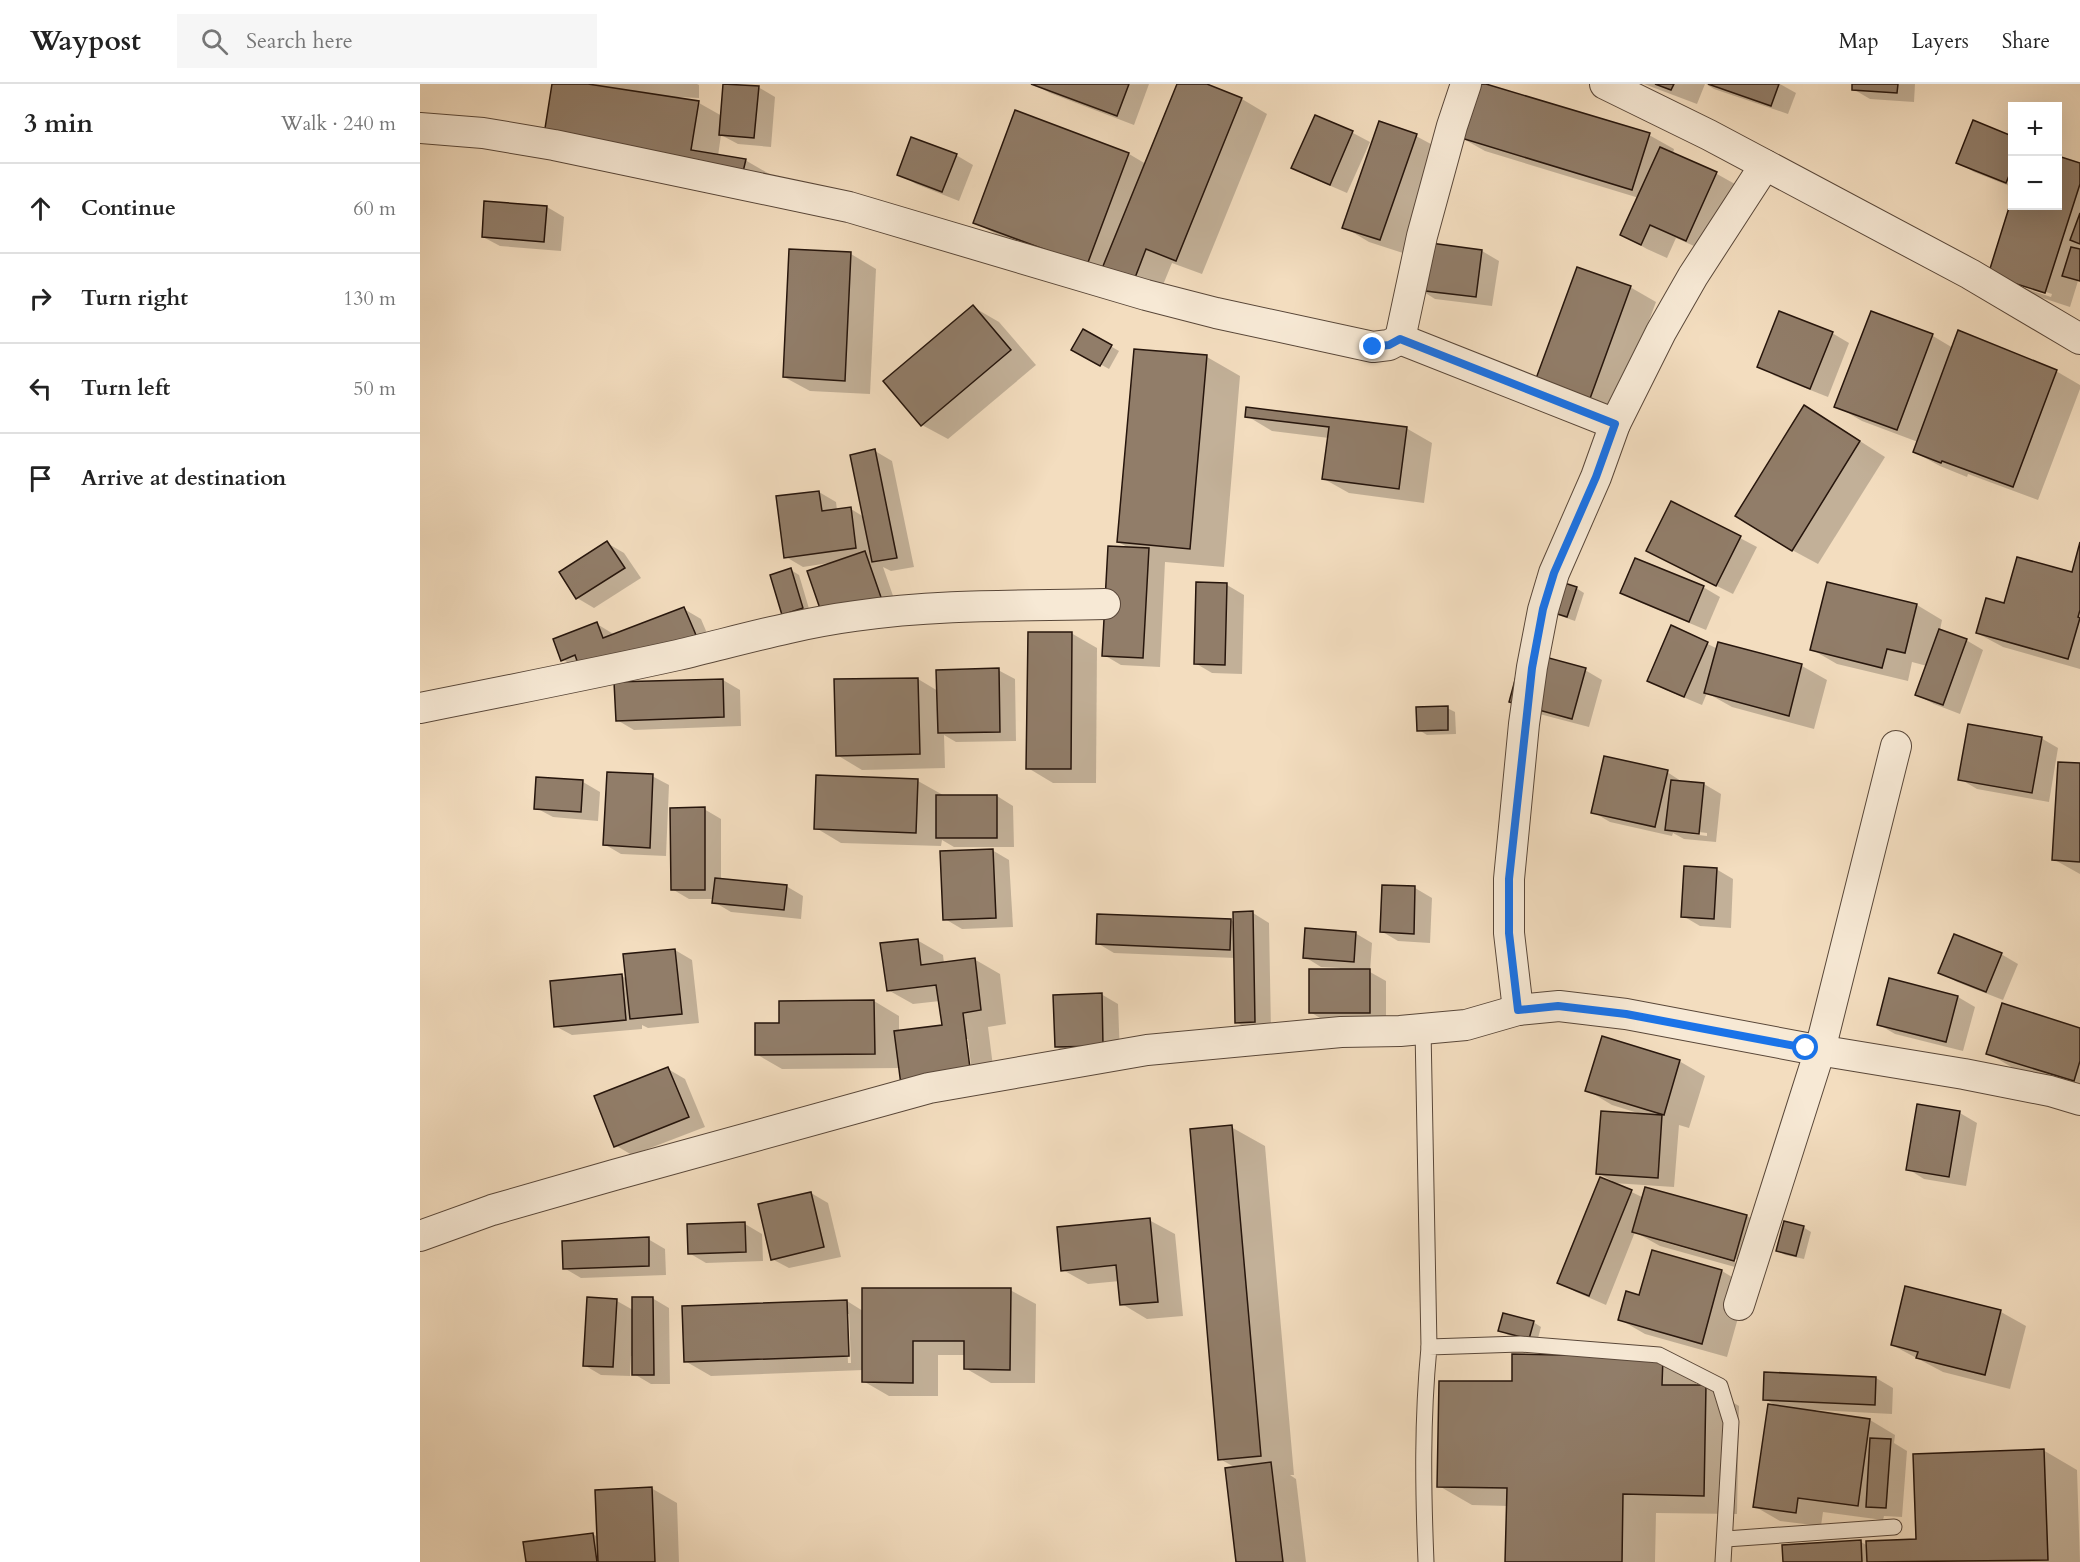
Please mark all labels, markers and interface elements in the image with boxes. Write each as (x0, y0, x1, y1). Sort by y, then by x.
search box (177, 14, 597, 68)
text: Waypost (30, 22, 141, 60)
icon: search (198, 25, 231, 58)
text: Search here (246, 26, 353, 56)
text: Map (1839, 27, 1879, 56)
text: Layers (1912, 27, 1969, 56)
text: Share (2002, 27, 2050, 56)
map controls (2008, 102, 2062, 210)
button: + (2008, 102, 2062, 156)
text: 3 min (24, 106, 93, 141)
text: Walk · 240 m (281, 110, 396, 137)
button: − (2008, 156, 2062, 210)
icon: ahead (24, 192, 57, 225)
text: Continue (81, 193, 176, 223)
text: 60 m (353, 195, 396, 222)
icon: right (24, 282, 57, 315)
text: Turn right (81, 283, 188, 313)
text: 130 m (343, 285, 396, 312)
route end (1359, 333, 1385, 359)
icon: left (24, 372, 57, 405)
text: Turn left (81, 373, 170, 403)
text: 50 m (353, 375, 396, 402)
icon: arrive (24, 462, 57, 495)
text: Arrive at destination (81, 463, 286, 493)
route start (1792, 1034, 1818, 1060)

